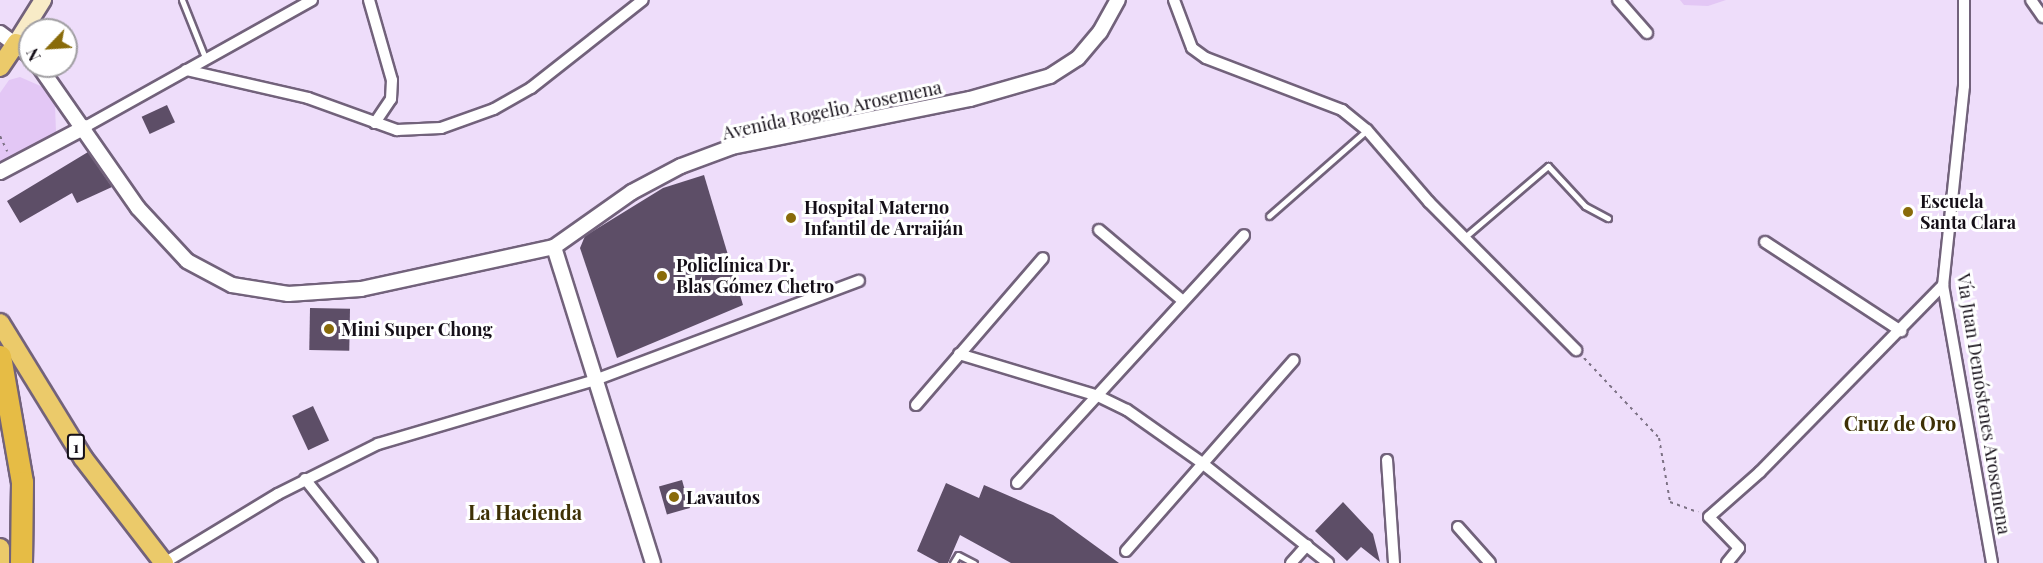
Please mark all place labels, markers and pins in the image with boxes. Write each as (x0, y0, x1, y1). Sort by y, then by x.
place label: Escuela Santa Clara (1920, 191, 2016, 234)
place label: Hospital Materno Infantil de Arraiján (804, 197, 964, 240)
marker: Escuela Santa Clara (1901, 205, 1915, 219)
marker: Hospital Materno Infantil de Arraiján (782, 209, 800, 227)
place label: Policlínica Dr. Blas Gómez Chetro (676, 255, 834, 298)
marker: Policlínica Dr. Blas Gómez Chetro (653, 267, 671, 285)
place label: Mini Super Chong (341, 318, 493, 340)
marker: Mini Super Chong (322, 322, 336, 336)
place label: Lavautos (686, 486, 760, 508)
marker: Lavautos (667, 490, 681, 504)

